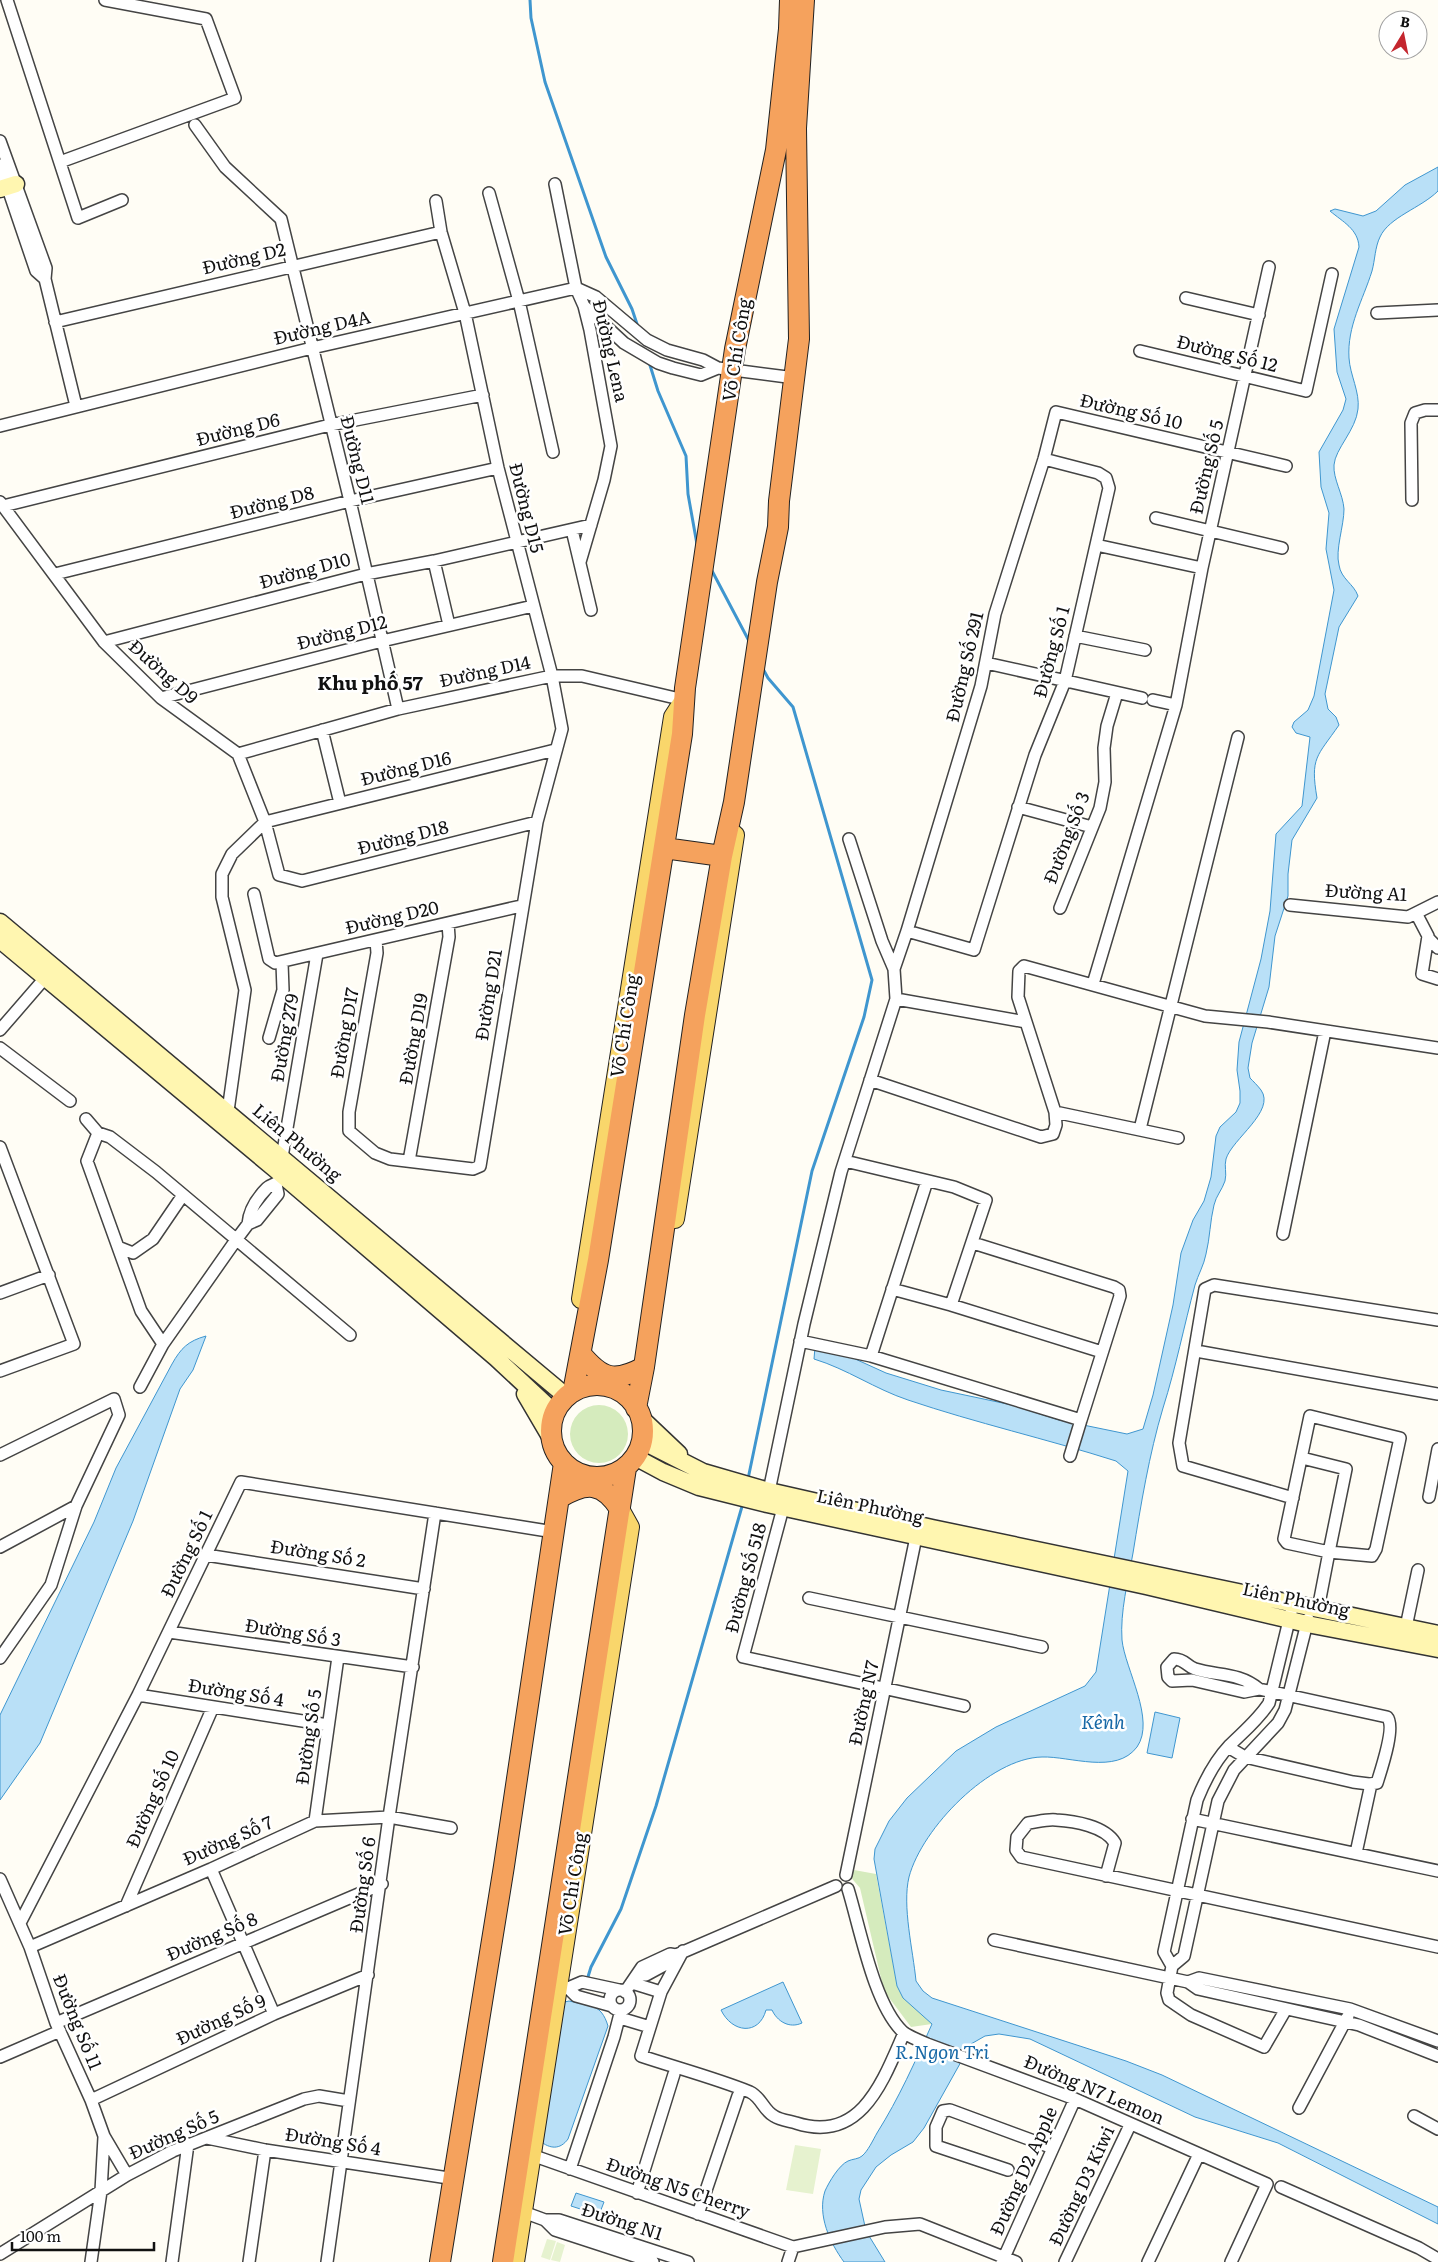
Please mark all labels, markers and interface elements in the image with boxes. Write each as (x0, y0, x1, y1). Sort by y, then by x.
north arrow (1378, 10, 1428, 60)
text: B (1399, 11, 1412, 32)
street label: Đường D2 (199, 235, 288, 280)
street label: Võ Chí Công (714, 295, 757, 403)
street label: Đường Lena (587, 297, 636, 405)
street label: Đường D4A (270, 302, 373, 351)
street label: Đường Số 12 (1174, 327, 1281, 378)
street label: Đường Số 10 (1077, 386, 1185, 435)
street label: Đường D6 (193, 405, 283, 452)
street label: Đường D11 (334, 412, 382, 507)
street label: Đường Số 5 (1182, 417, 1230, 517)
street label: Đường D15 (503, 460, 552, 556)
street label: Đường D8 (227, 478, 317, 525)
street label: Đường D10 (256, 544, 353, 595)
street label: Đường Số 1 (1025, 603, 1076, 701)
street label: Đường D12 (294, 607, 390, 656)
street label: Đường Số 291 (938, 609, 989, 725)
street label: Đường D9 (123, 632, 205, 709)
street label: Đường D14 (437, 648, 533, 693)
district label: Khu phố 57 (317, 668, 423, 696)
street label: Đường D16 (357, 743, 454, 792)
street label: Đường Số 3 (1036, 787, 1096, 887)
street label: Đường D18 (354, 812, 451, 861)
street label: Đường A1 (1324, 876, 1408, 907)
street label: Đường D20 (342, 893, 441, 940)
street label: Đường D21 (467, 947, 508, 1042)
street label: Võ Chí Công (602, 971, 645, 1079)
street label: Đường D17 (322, 985, 365, 1080)
street label: Đường 279 (262, 991, 305, 1084)
street label: Đường D19 (391, 991, 434, 1087)
street label: Liên Phường (247, 1096, 349, 1188)
street label: Liên Phường (814, 1481, 927, 1530)
street label: Đường Số 1 (153, 1505, 218, 1602)
street label: Đường Số 518 (717, 1519, 772, 1636)
street label: Đường Số 2 (269, 1532, 368, 1573)
street label: Liên Phường (1240, 1574, 1353, 1623)
street label: Đường Số 3 (243, 1611, 343, 1652)
street label: Đường N7 (840, 1658, 885, 1748)
street label: Đường Số 4 (186, 1671, 286, 1712)
street label: Đường Số 5 (287, 1687, 328, 1786)
water label: Kênh (1081, 1707, 1125, 1735)
street label: Đường Số 10 (118, 1745, 185, 1852)
street label: Đường Số 7 (178, 1808, 277, 1872)
street label: Võ Chí Công (550, 1829, 593, 1937)
street label: Đường Số 6 (341, 1835, 382, 1935)
street label: Đường Số 8 (162, 1904, 261, 1967)
street label: Đường Số 11 (47, 1969, 110, 2074)
street label: Đường Số 9 (171, 1986, 270, 2051)
water label: R.Ngọn Tri (895, 2037, 990, 2065)
street label: Đường N7 Lemon (1020, 2047, 1169, 2130)
street label: Đường Số 5 (124, 2102, 223, 2166)
street label: Đường D2 Apple (982, 2102, 1063, 2239)
street label: Đường Số 4 (283, 2120, 383, 2161)
street label: Đường D3 Kiwi (1041, 2121, 1120, 2250)
street label: Đường N5 Cherry (603, 2149, 755, 2224)
street label: Đường N1 (578, 2195, 667, 2246)
scale bar (12, 2220, 155, 2252)
text: 100 m (20, 2224, 61, 2247)

